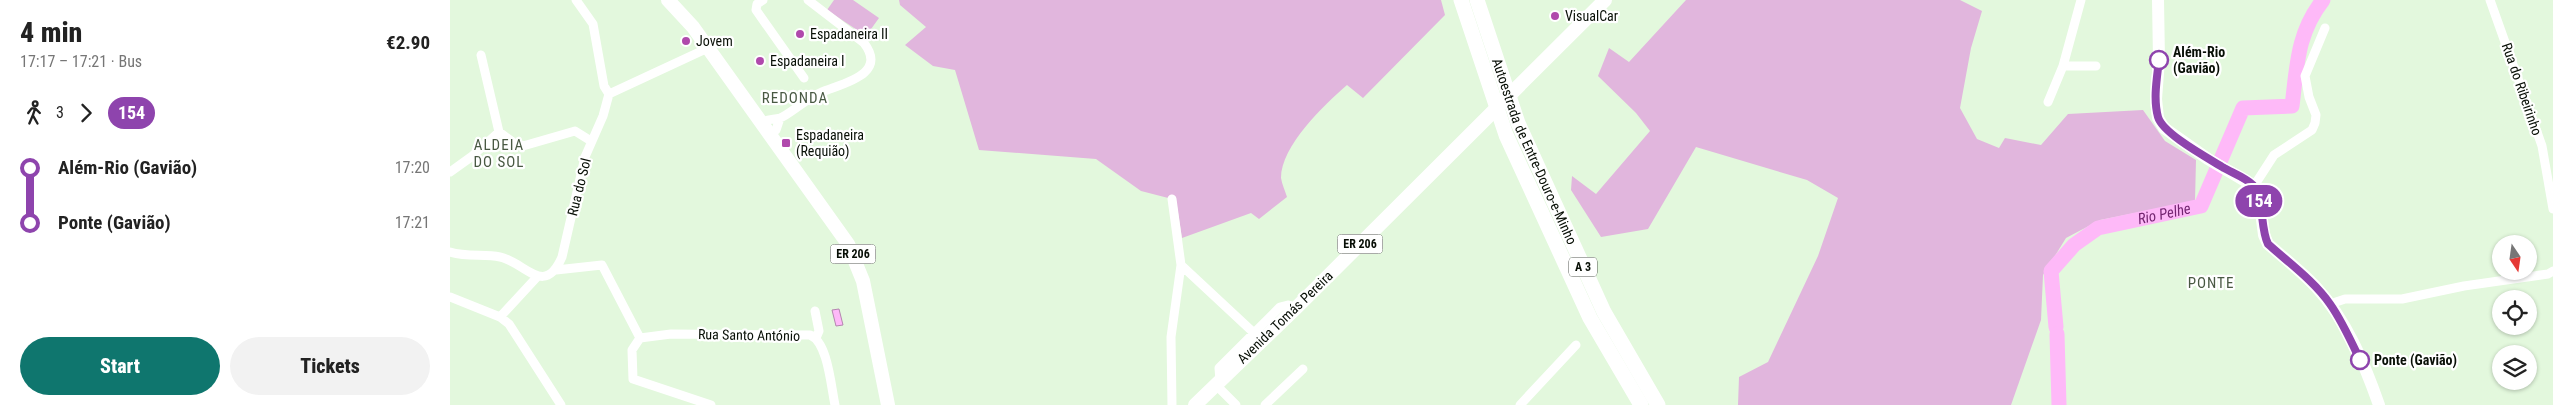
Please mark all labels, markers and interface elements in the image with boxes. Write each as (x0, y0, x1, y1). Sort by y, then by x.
place label: VisualCar (1565, 8, 1618, 24)
marker: VisualCar (1549, 10, 1561, 22)
text: 4 min (20, 16, 82, 49)
place label: Espadaneira II (810, 26, 888, 42)
marker: Espadaneira II (794, 28, 806, 40)
text: €2.90 (386, 31, 430, 54)
place label: Jovem (696, 33, 733, 49)
marker: Jovem (680, 35, 692, 47)
street label: Rua do Ribeirinho (2499, 41, 2545, 137)
place label: Além-Rio (Gavião) (2173, 44, 2225, 77)
marker: Além-Rio (Gavião) (2149, 50, 2169, 70)
text: 17:17 – 17:21 · Bus (20, 52, 142, 71)
place label: Espadaneira I (770, 53, 845, 69)
marker: Espadaneira I (754, 55, 766, 67)
street label: Autoestrada de Entre-Douro-e-Minho (1489, 56, 1580, 247)
district label: REDONDA (762, 89, 828, 107)
icon: walk (20, 99, 48, 127)
icon: forward (72, 99, 100, 127)
text: 154 (118, 102, 145, 123)
text: 3 (56, 103, 64, 122)
place label: Espadaneira (Requião) (796, 127, 864, 160)
district label: ALDEIA DO SOL (474, 136, 524, 171)
marker: Espadaneira (Requião) (780, 137, 792, 149)
text: Além-Rio (Gavião) (58, 156, 197, 179)
street label: Rua do Sol (564, 157, 594, 217)
text: 17:20 (395, 158, 430, 177)
line badge: 154 (2230, 185, 2288, 217)
text: 154 (2245, 190, 2273, 211)
water label: Rio Pelhe (2136, 199, 2193, 228)
text: Ponte (Gavião) (58, 211, 171, 234)
text: 17:21 (395, 213, 430, 232)
road number: ER 206 (1338, 234, 1382, 253)
north arrow (2492, 235, 2538, 280)
map controls (2492, 235, 2537, 390)
road number: ER 206 (830, 244, 876, 264)
road number: A 3 (1569, 258, 1597, 276)
street label: Avenida Tomás Pereira (1234, 267, 1336, 367)
district label: PONTE (2188, 274, 2234, 292)
button: locate (2492, 290, 2537, 335)
street label: Rua Santo António (698, 326, 800, 344)
button: Start (20, 337, 220, 395)
button: Tickets (230, 337, 430, 395)
button: layers (2492, 345, 2537, 390)
marker: Ponte (Gavião) (2350, 350, 2370, 370)
place label: Ponte (Gavião) (2374, 352, 2457, 369)

